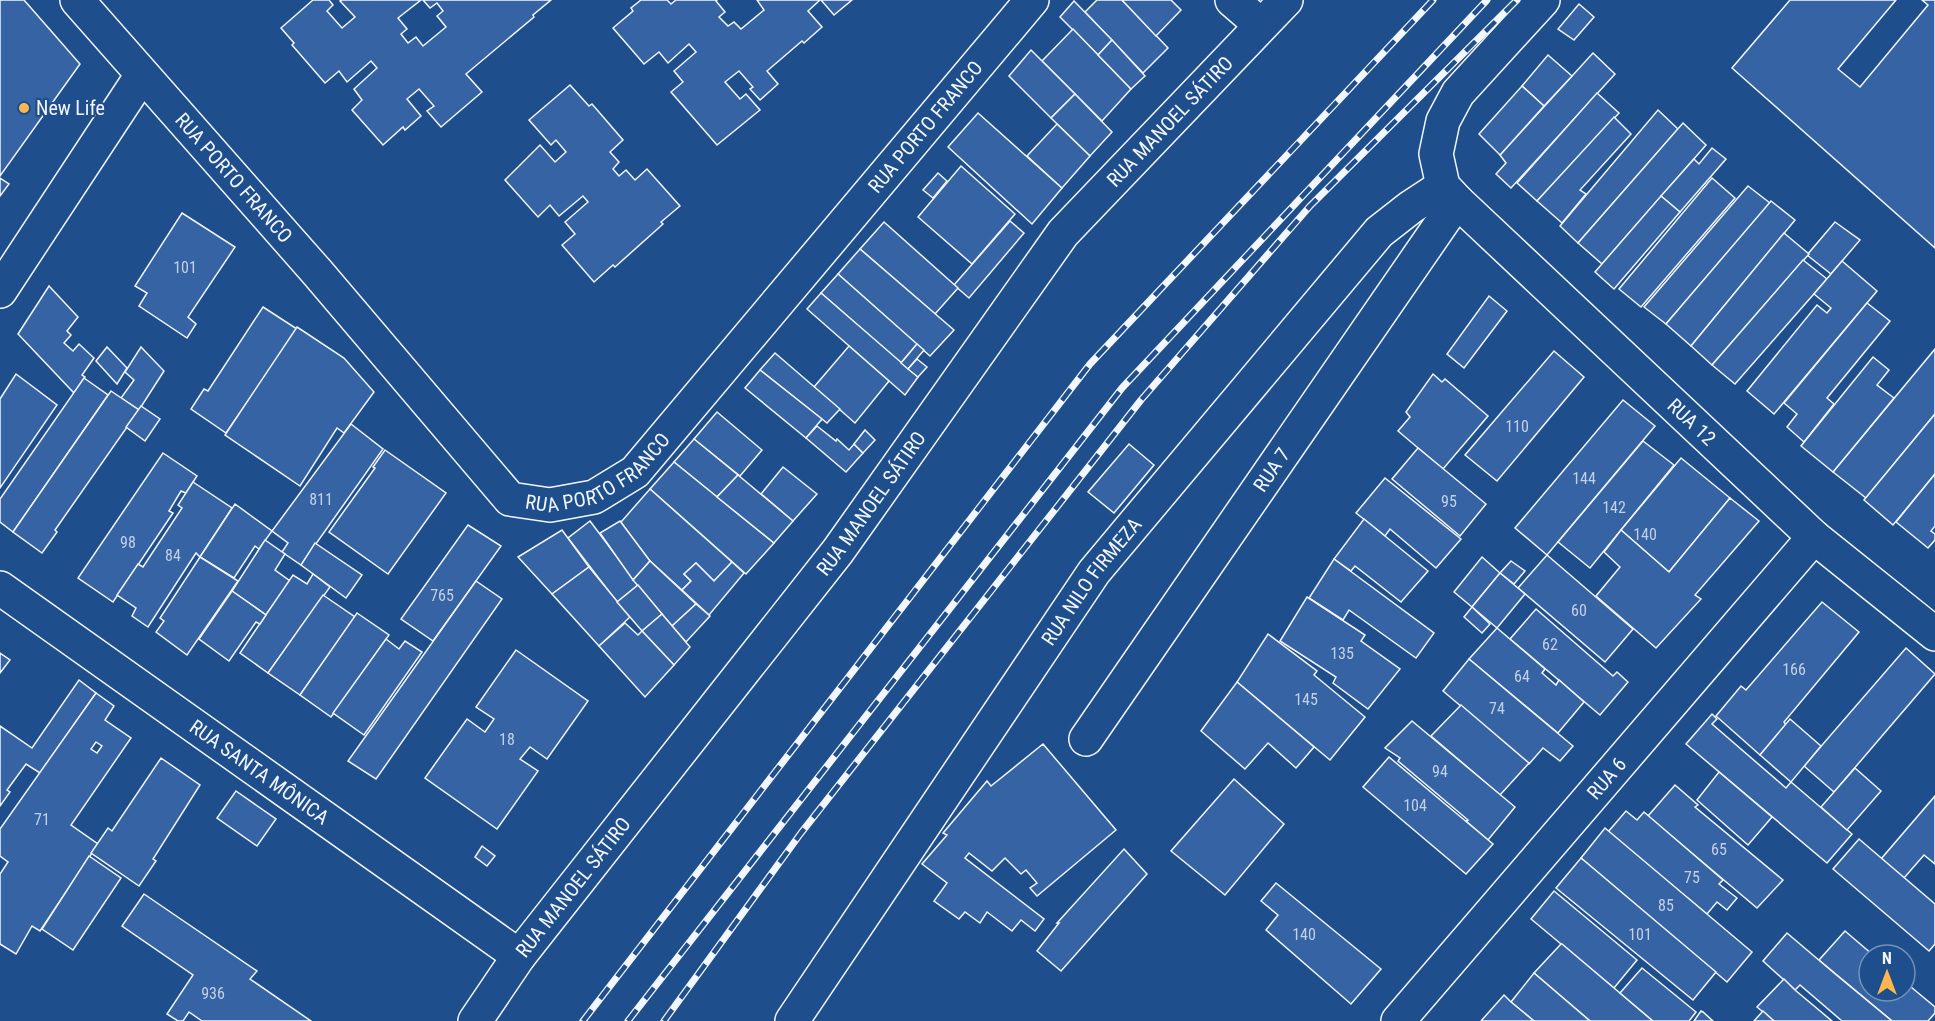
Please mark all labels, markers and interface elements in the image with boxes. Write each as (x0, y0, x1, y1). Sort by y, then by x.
street label: RUA MANOEL SÁTIRO (1102, 51, 1238, 192)
street label: RUA PORTO FRANCO (863, 56, 988, 198)
place label: New Life (36, 96, 105, 120)
marker: New Life (17, 101, 31, 115)
street label: RUA PORTO FRANCO (170, 108, 297, 248)
house number: 101 (173, 258, 197, 277)
street label: RUA 12 (1662, 393, 1721, 450)
house number: 110 (1505, 417, 1529, 436)
street label: RUA MANOEL SÁTIRO (811, 427, 931, 580)
street label: RUA PORTO FRANCO (524, 428, 675, 517)
street label: RUA 7 (1248, 443, 1295, 496)
house number: 144 (1572, 469, 1596, 488)
house number: 811 (309, 490, 333, 509)
house number: 95 (1441, 492, 1457, 511)
house number: 142 (1602, 498, 1626, 517)
street label: RUA NILO FIRMEZA (1036, 512, 1147, 650)
house number: 140 (1633, 525, 1657, 544)
house number: 98 (120, 533, 136, 552)
house number: 84 (165, 546, 181, 565)
house number: 765 (430, 586, 454, 605)
house number: 60 (1571, 601, 1587, 620)
house number: 62 (1542, 635, 1558, 654)
house number: 135 (1330, 644, 1354, 663)
house number: 166 (1782, 660, 1806, 679)
house number: 64 (1514, 667, 1530, 686)
house number: 145 (1294, 690, 1318, 709)
house number: 74 (1489, 699, 1505, 718)
street label: RUA SANTA MÔNICA (185, 714, 334, 830)
house number: 18 (499, 730, 515, 749)
street label: RUA 6 (1582, 752, 1631, 804)
house number: 94 (1432, 762, 1448, 781)
house number: 104 (1403, 796, 1427, 815)
house number: 71 (34, 810, 50, 829)
street label: RUA MANOEL SÁTIRO (511, 812, 636, 962)
house number: 65 (1711, 840, 1727, 859)
house number: 75 (1684, 868, 1700, 887)
house number: 85 (1658, 896, 1674, 915)
house number: 140 (1292, 925, 1316, 944)
house number: 101 (1628, 925, 1652, 944)
north arrow (1857, 943, 1917, 1003)
text: N (1882, 949, 1892, 968)
house number: 936 (201, 984, 225, 1003)

